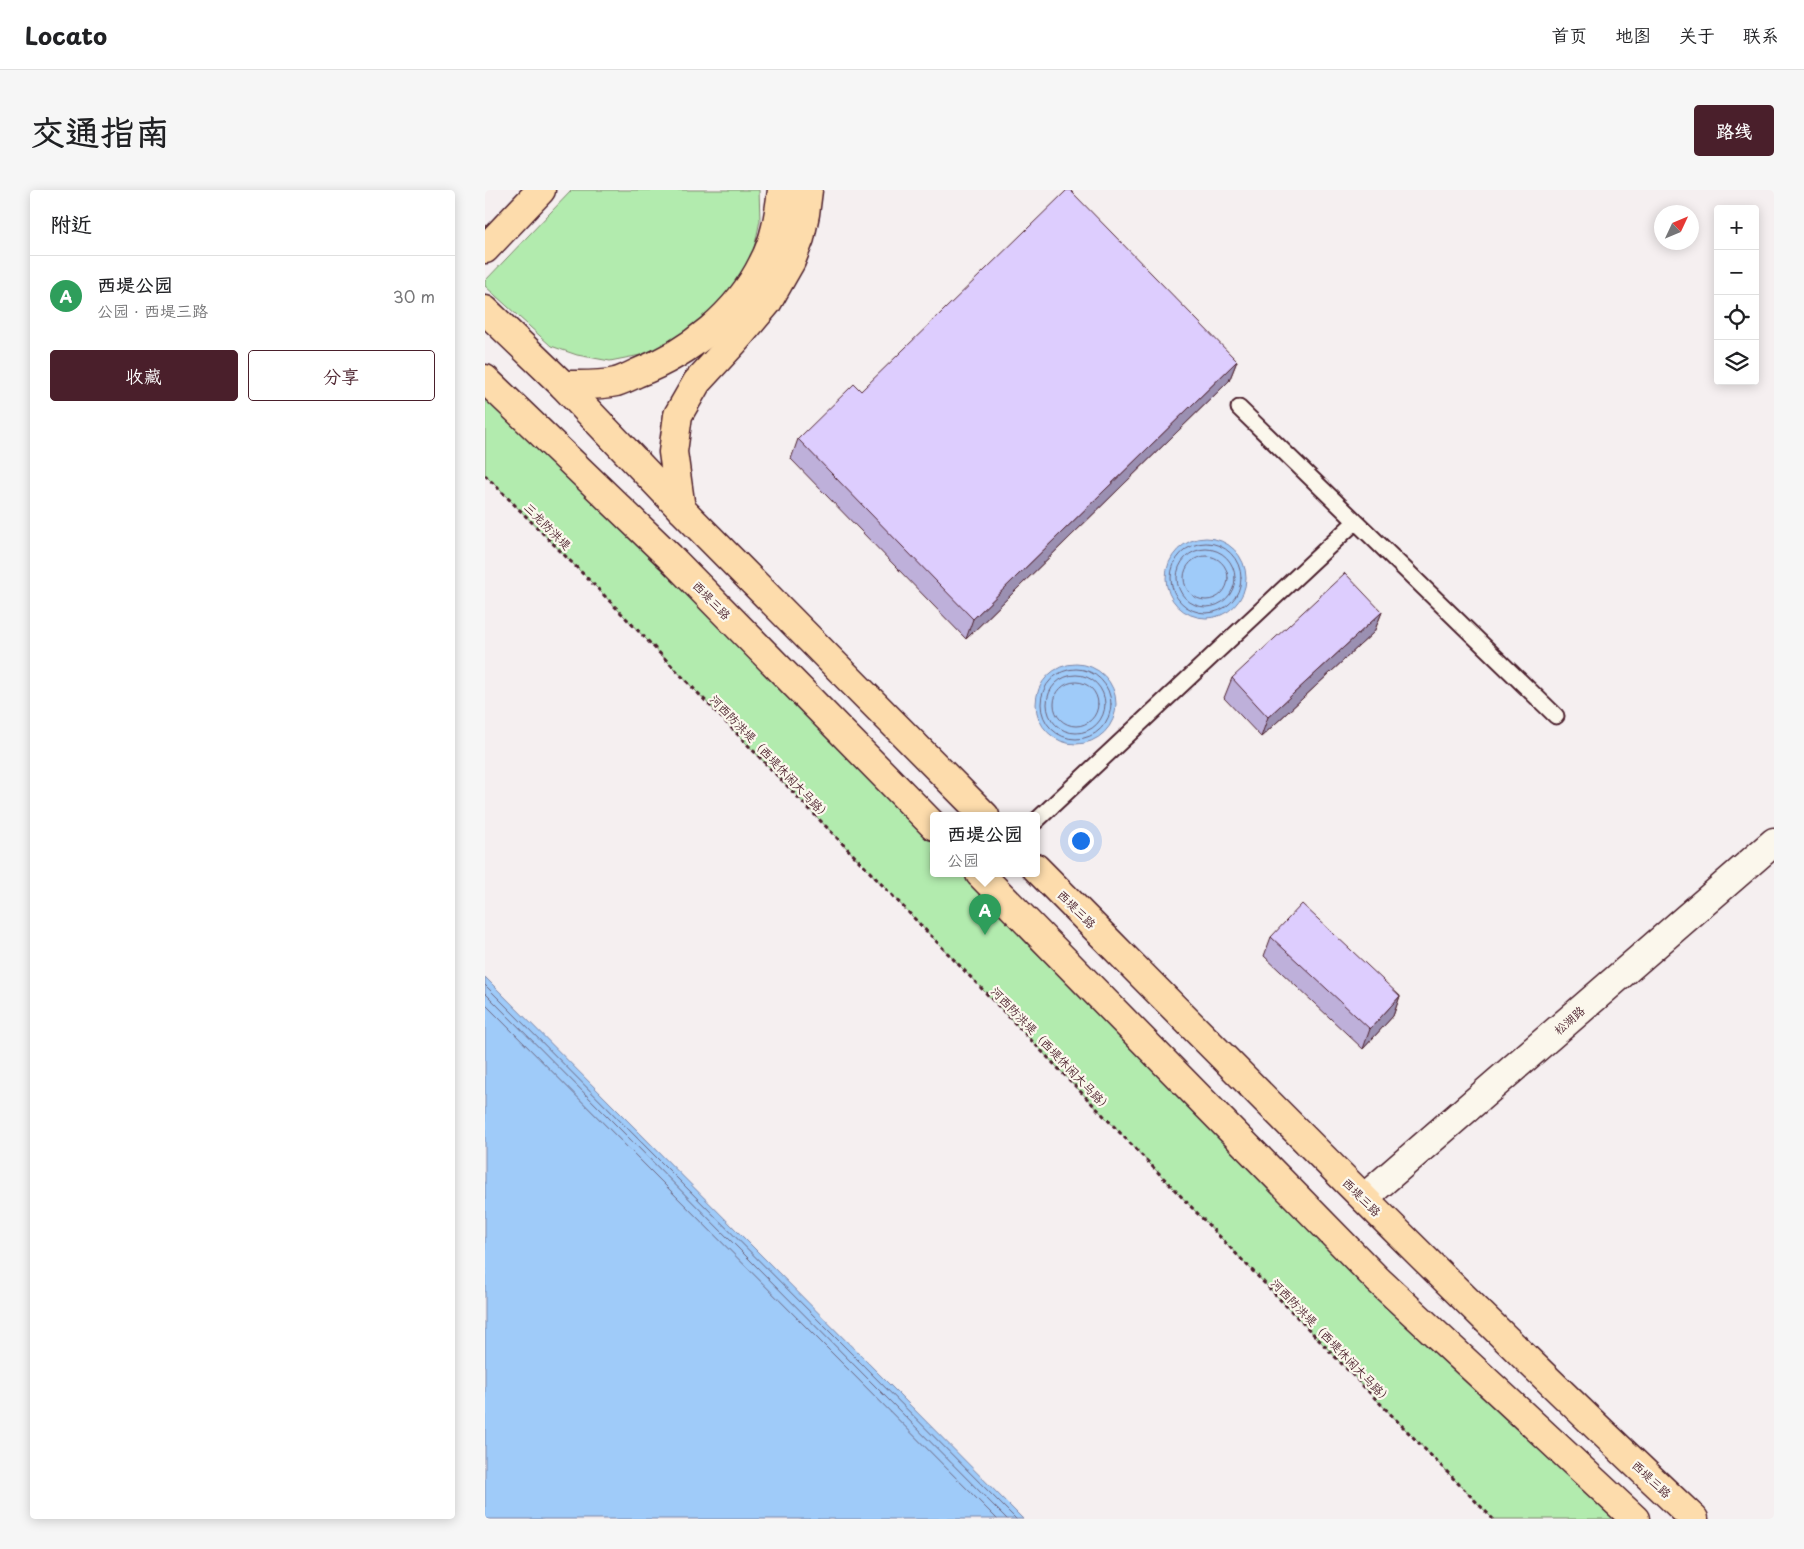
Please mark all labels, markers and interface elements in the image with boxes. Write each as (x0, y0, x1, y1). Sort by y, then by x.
text: Locato (25, 17, 107, 53)
text: 首页 (1551, 21, 1587, 48)
text: 地图 (1615, 21, 1651, 48)
text: 关于 (1679, 21, 1715, 48)
text: 联系 (1743, 21, 1779, 48)
text: 交通指南 (30, 104, 170, 157)
button: 路线 (1694, 105, 1774, 156)
north arrow (1654, 205, 1699, 250)
map controls (1714, 205, 1759, 385)
button: + (1714, 205, 1759, 250)
text: 附近 (50, 207, 92, 239)
button: − (1714, 250, 1759, 295)
text: 西堤公园 (97, 270, 173, 298)
text: A (60, 284, 72, 308)
text: 30 m (393, 284, 435, 308)
button: locate (1714, 295, 1759, 340)
text: 公园 · 西堤三路 (97, 298, 208, 322)
button: layers (1714, 340, 1759, 385)
button: 收藏 (50, 350, 238, 401)
button: 分享 (248, 350, 435, 401)
street label: 三龙防洪堤 (520, 498, 576, 554)
street label: 西堤三路 (689, 576, 735, 624)
street label: 河西防洪堤（西堤休闲大马路） (706, 690, 836, 824)
popup (930, 812, 1040, 877)
text: 西堤公园 (947, 819, 1023, 847)
your location (1068, 828, 1094, 854)
text: 公园 (947, 847, 979, 871)
street label: 西堤三路 (1054, 886, 1100, 932)
pin: A (969, 894, 1001, 935)
street label: 河西防洪堤（西堤休闲大马路） (987, 982, 1117, 1116)
street label: 松湖路 (1550, 1001, 1588, 1039)
street label: 西堤三路 (1339, 1174, 1385, 1220)
street label: 河西防洪堤（西堤休闲大马路） (1267, 1274, 1397, 1408)
street label: 西堤三路 (1628, 1456, 1676, 1502)

